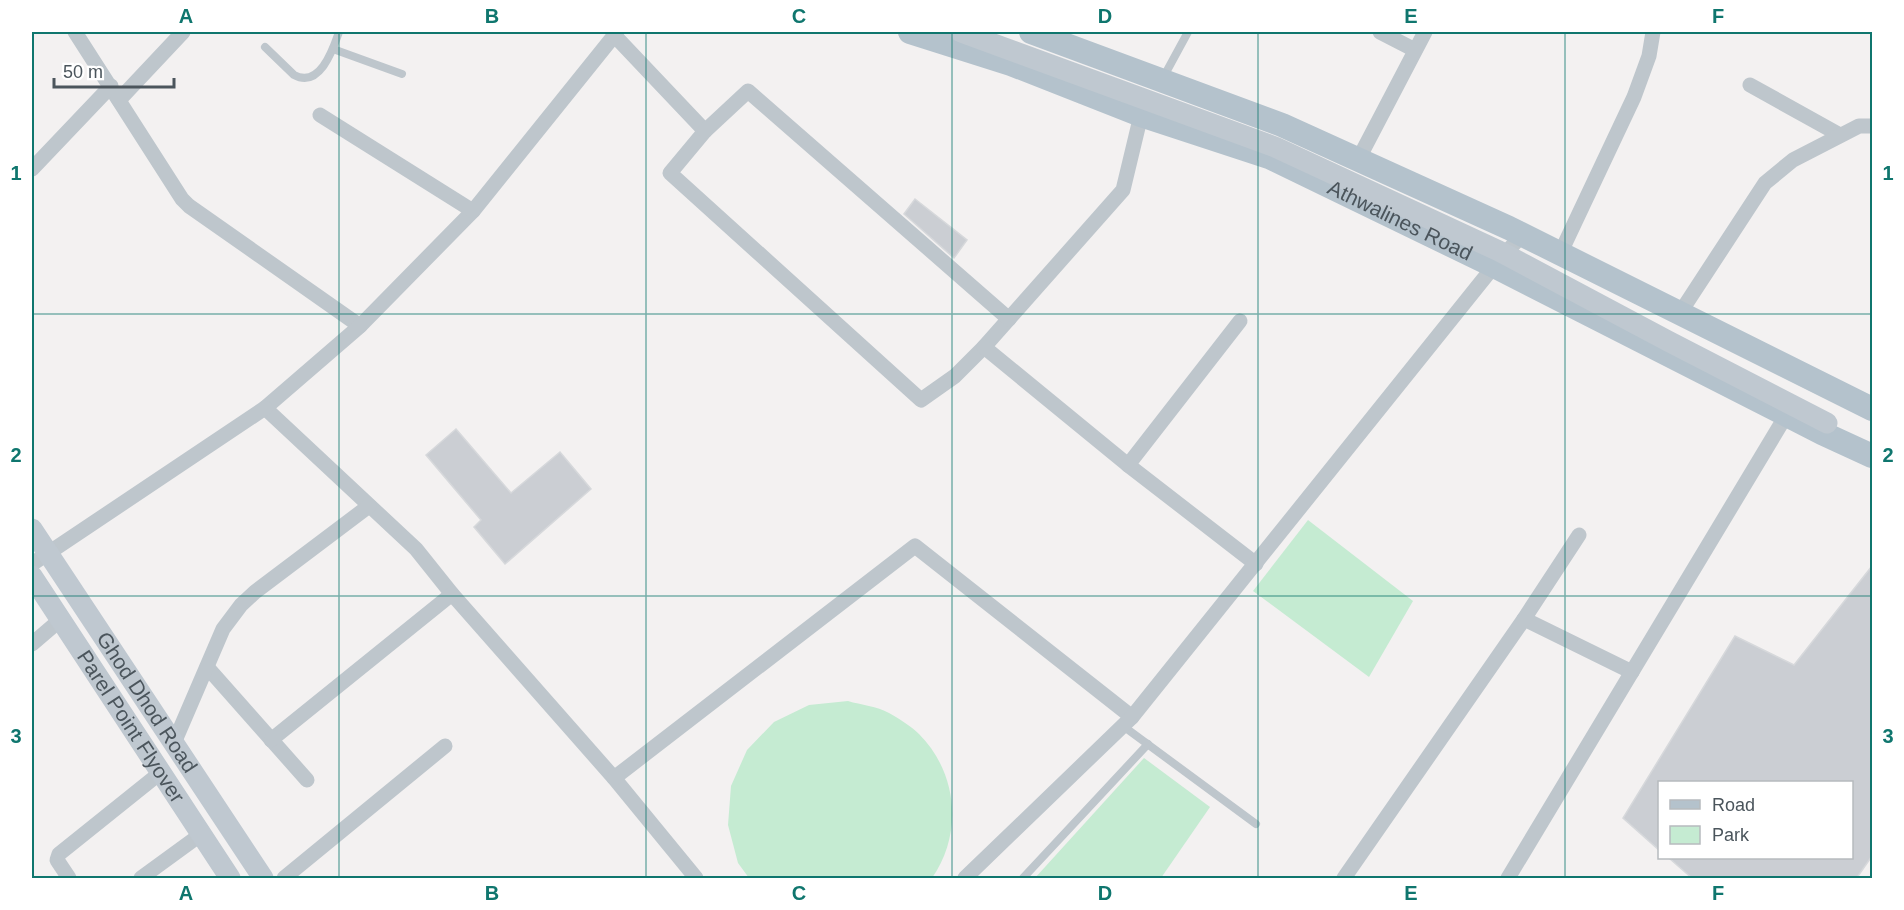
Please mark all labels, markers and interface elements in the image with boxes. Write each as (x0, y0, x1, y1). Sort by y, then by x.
text: A (179, 5, 193, 27)
text: B (485, 5, 499, 27)
text: C (792, 5, 806, 27)
text: D (1098, 5, 1112, 27)
text: E (1404, 5, 1418, 27)
text: F (1712, 5, 1724, 27)
scale bar (54, 51, 174, 89)
text: 50 m (63, 62, 103, 82)
text: 1 (10, 162, 22, 184)
text: 1 (1882, 162, 1894, 184)
street label: Athwalines Road (1324, 175, 1476, 265)
text: 2 (10, 444, 22, 466)
text: 2 (1882, 444, 1894, 466)
street label: Ghod Dhod Road (92, 628, 202, 777)
street label: Parel Point Flyover (73, 646, 189, 807)
text: 3 (10, 725, 22, 747)
text: 3 (1882, 725, 1894, 747)
legend (1658, 781, 1853, 859)
text: Road (1712, 795, 1755, 815)
text: Park (1712, 825, 1750, 845)
text: A (179, 882, 193, 904)
text: B (485, 882, 499, 904)
text: C (792, 882, 806, 904)
text: D (1098, 882, 1112, 904)
text: E (1404, 882, 1418, 904)
text: F (1712, 882, 1724, 904)

